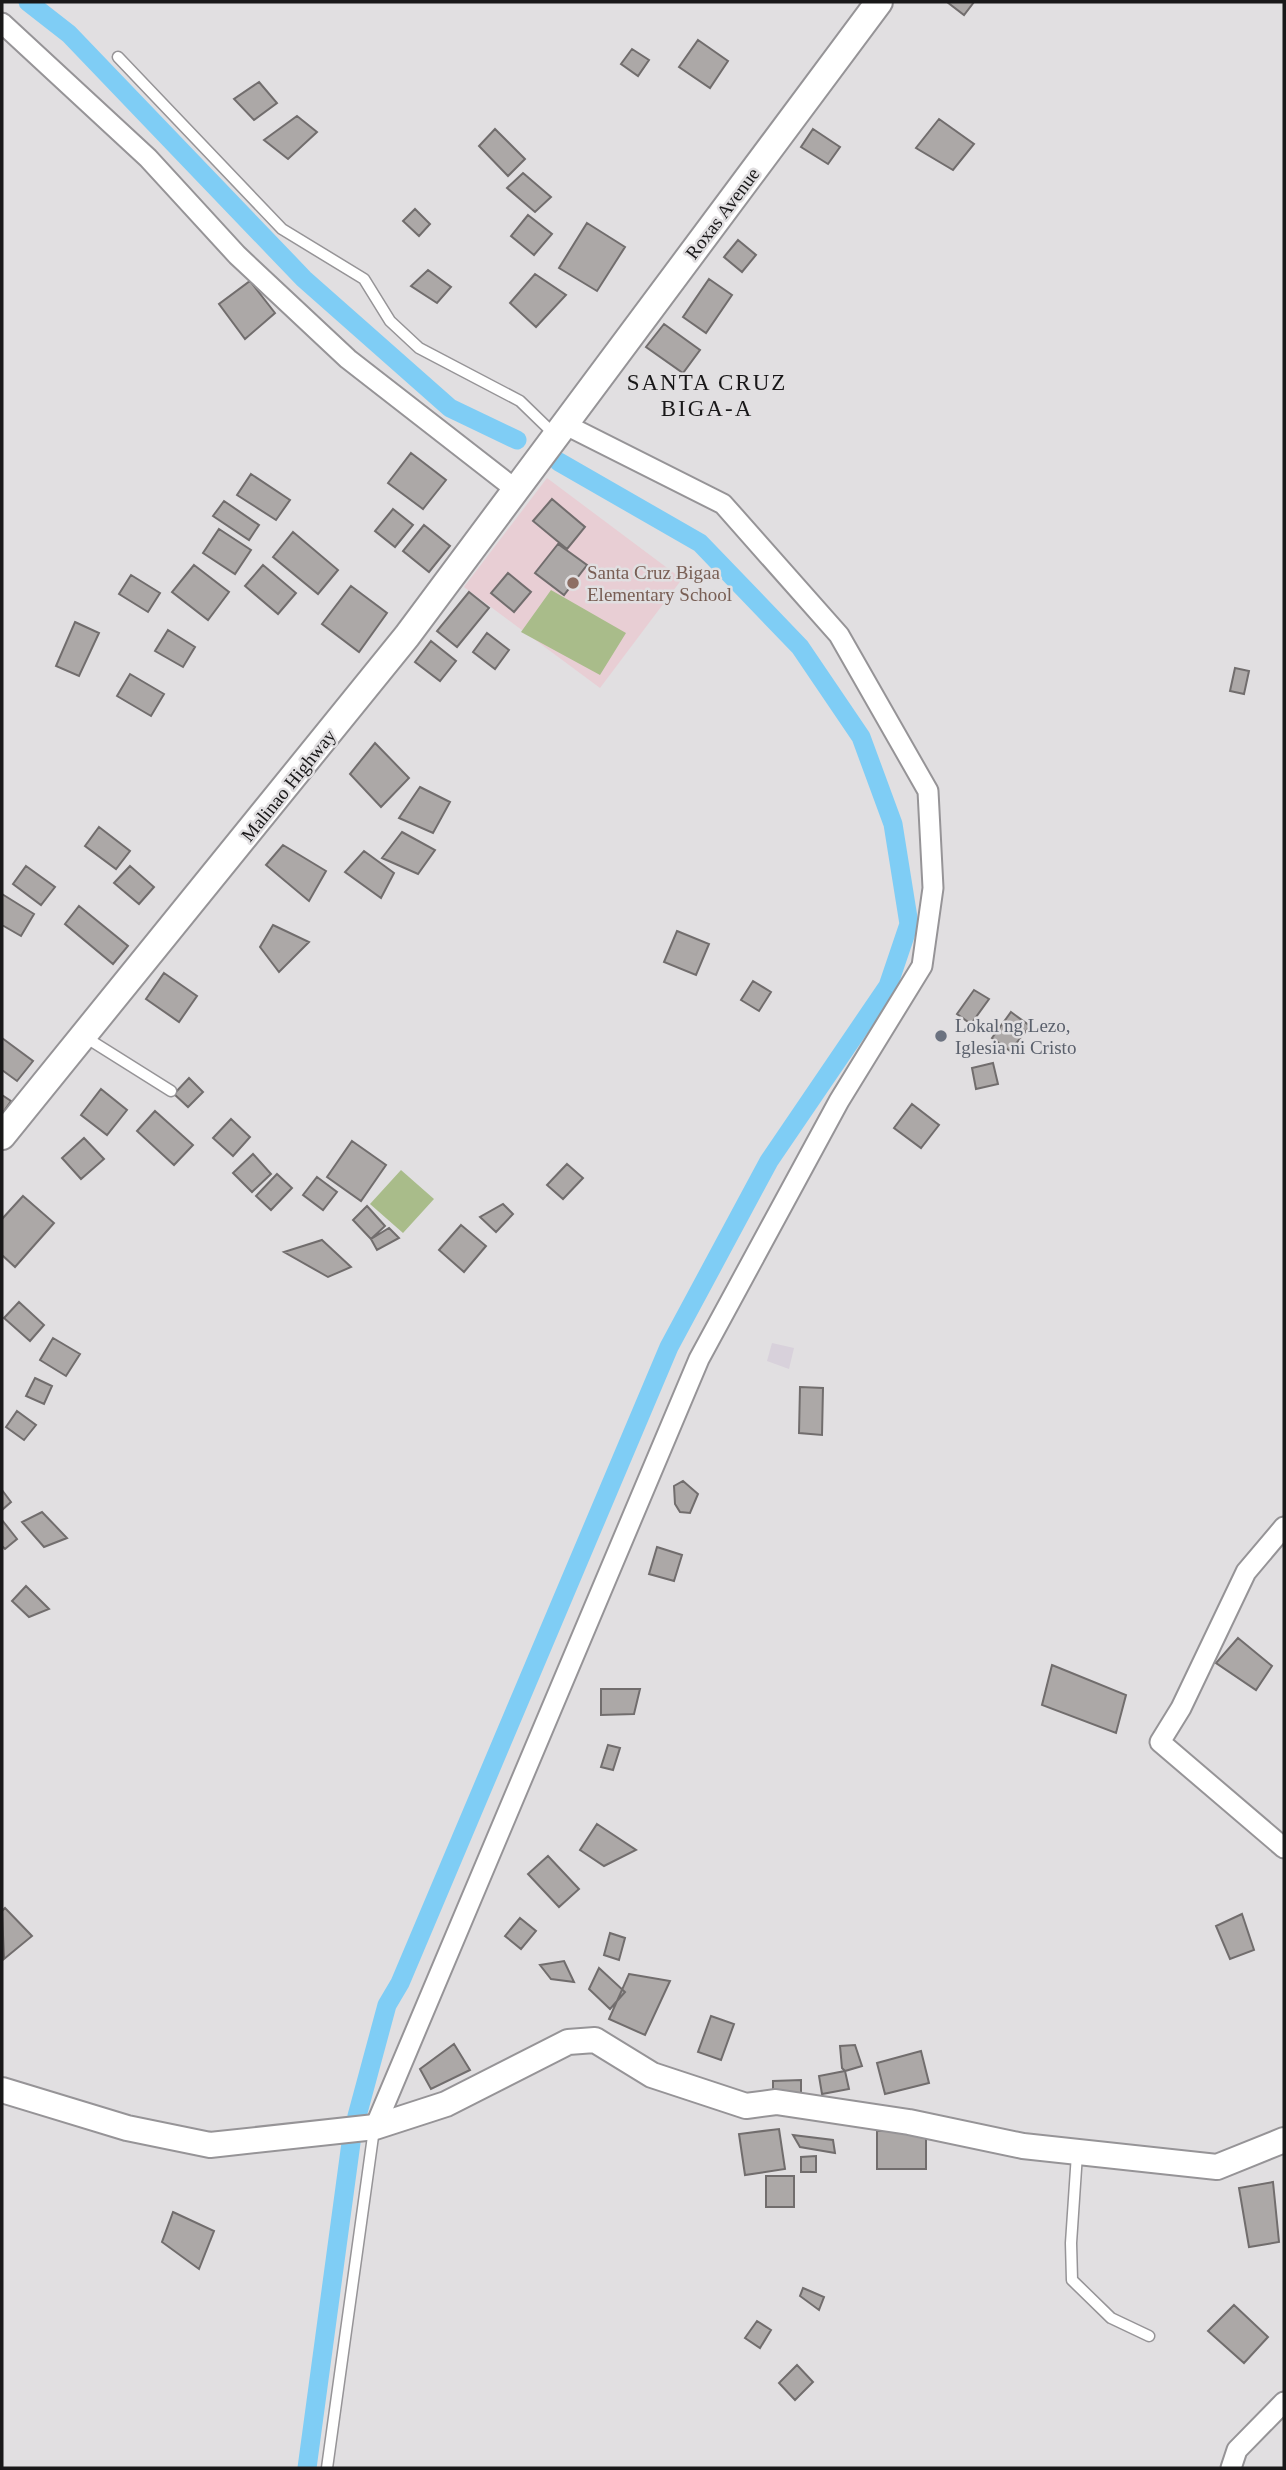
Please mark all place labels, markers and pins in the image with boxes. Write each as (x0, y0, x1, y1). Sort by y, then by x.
place label: Santa Cruz Bigaa Elementary School (587, 562, 732, 605)
marker: Santa Cruz Bigaa Elementary School (565, 575, 581, 591)
place label: Lokal ng Lezo, Iglesia ni Cristo (955, 1015, 1076, 1058)
marker: Lokal ng Lezo, Iglesia ni Cristo (933, 1028, 949, 1044)

